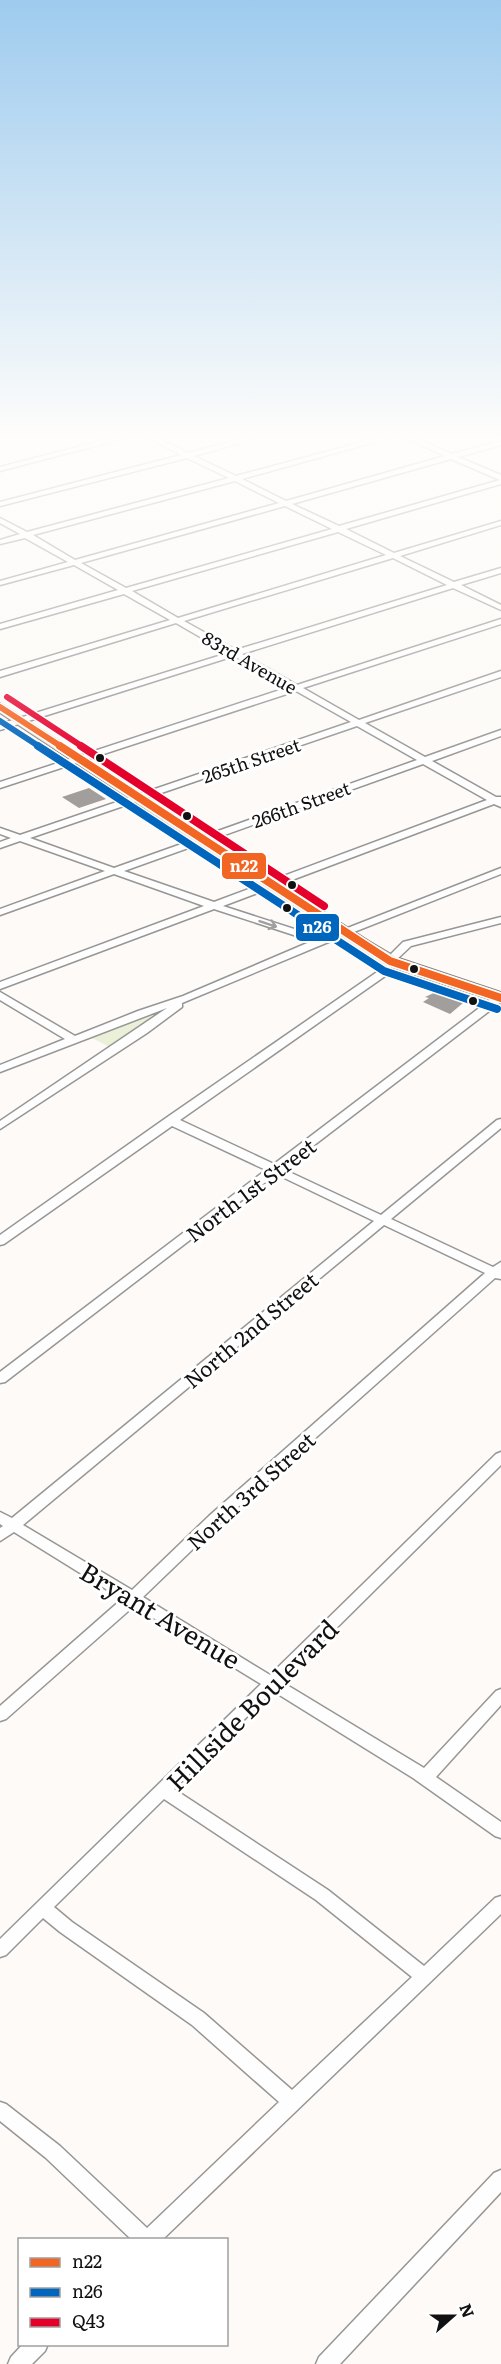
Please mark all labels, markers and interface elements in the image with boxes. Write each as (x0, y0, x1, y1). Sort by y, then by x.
street label: 83rd Avenue (197, 624, 303, 700)
street label: 265th Street (198, 730, 304, 789)
unlabelled marker (94, 752, 106, 764)
street label: 266th Street (248, 773, 355, 834)
unlabelled marker (181, 810, 193, 822)
line badge: n22 (221, 852, 267, 880)
text: n22 (230, 853, 259, 877)
unlabelled marker (286, 879, 298, 891)
unlabelled marker (281, 902, 293, 914)
line badge: n26 (295, 913, 340, 942)
text: n26 (302, 914, 332, 938)
one-way arrow (258, 919, 277, 930)
unlabelled marker (408, 963, 420, 975)
unlabelled marker (467, 995, 479, 1007)
street label: North 1st Street (178, 1129, 322, 1248)
street label: North 2nd Street (176, 1263, 324, 1394)
street label: North 3rd Street (179, 1423, 321, 1556)
street label: Bryant Avenue (73, 1551, 249, 1677)
street label: Hillside Boulevard (156, 1609, 346, 1799)
legend (18, 2238, 228, 2346)
text: n22 (72, 2247, 102, 2274)
text: n26 (72, 2277, 103, 2304)
north arrow (423, 2286, 483, 2346)
text: N (454, 2300, 482, 2321)
text: Q43 (72, 2307, 105, 2334)

